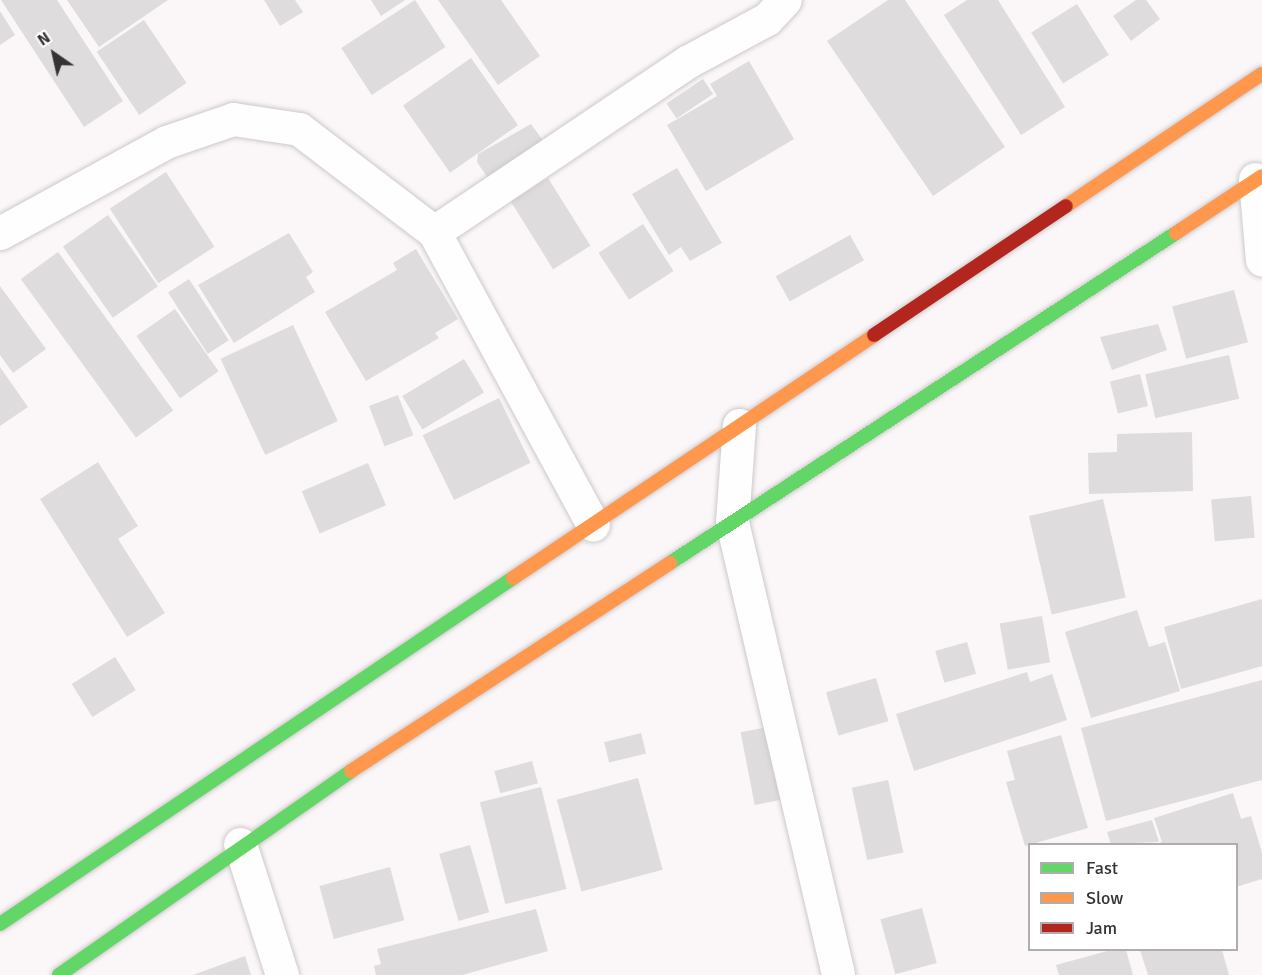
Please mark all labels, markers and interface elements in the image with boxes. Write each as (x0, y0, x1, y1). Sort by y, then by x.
north arrow (24, 24, 84, 84)
text: N (34, 28, 54, 50)
legend (1028, 843, 1238, 951)
text: Fast (1086, 857, 1118, 879)
text: Slow (1086, 887, 1123, 909)
text: Jam (1086, 917, 1117, 939)

